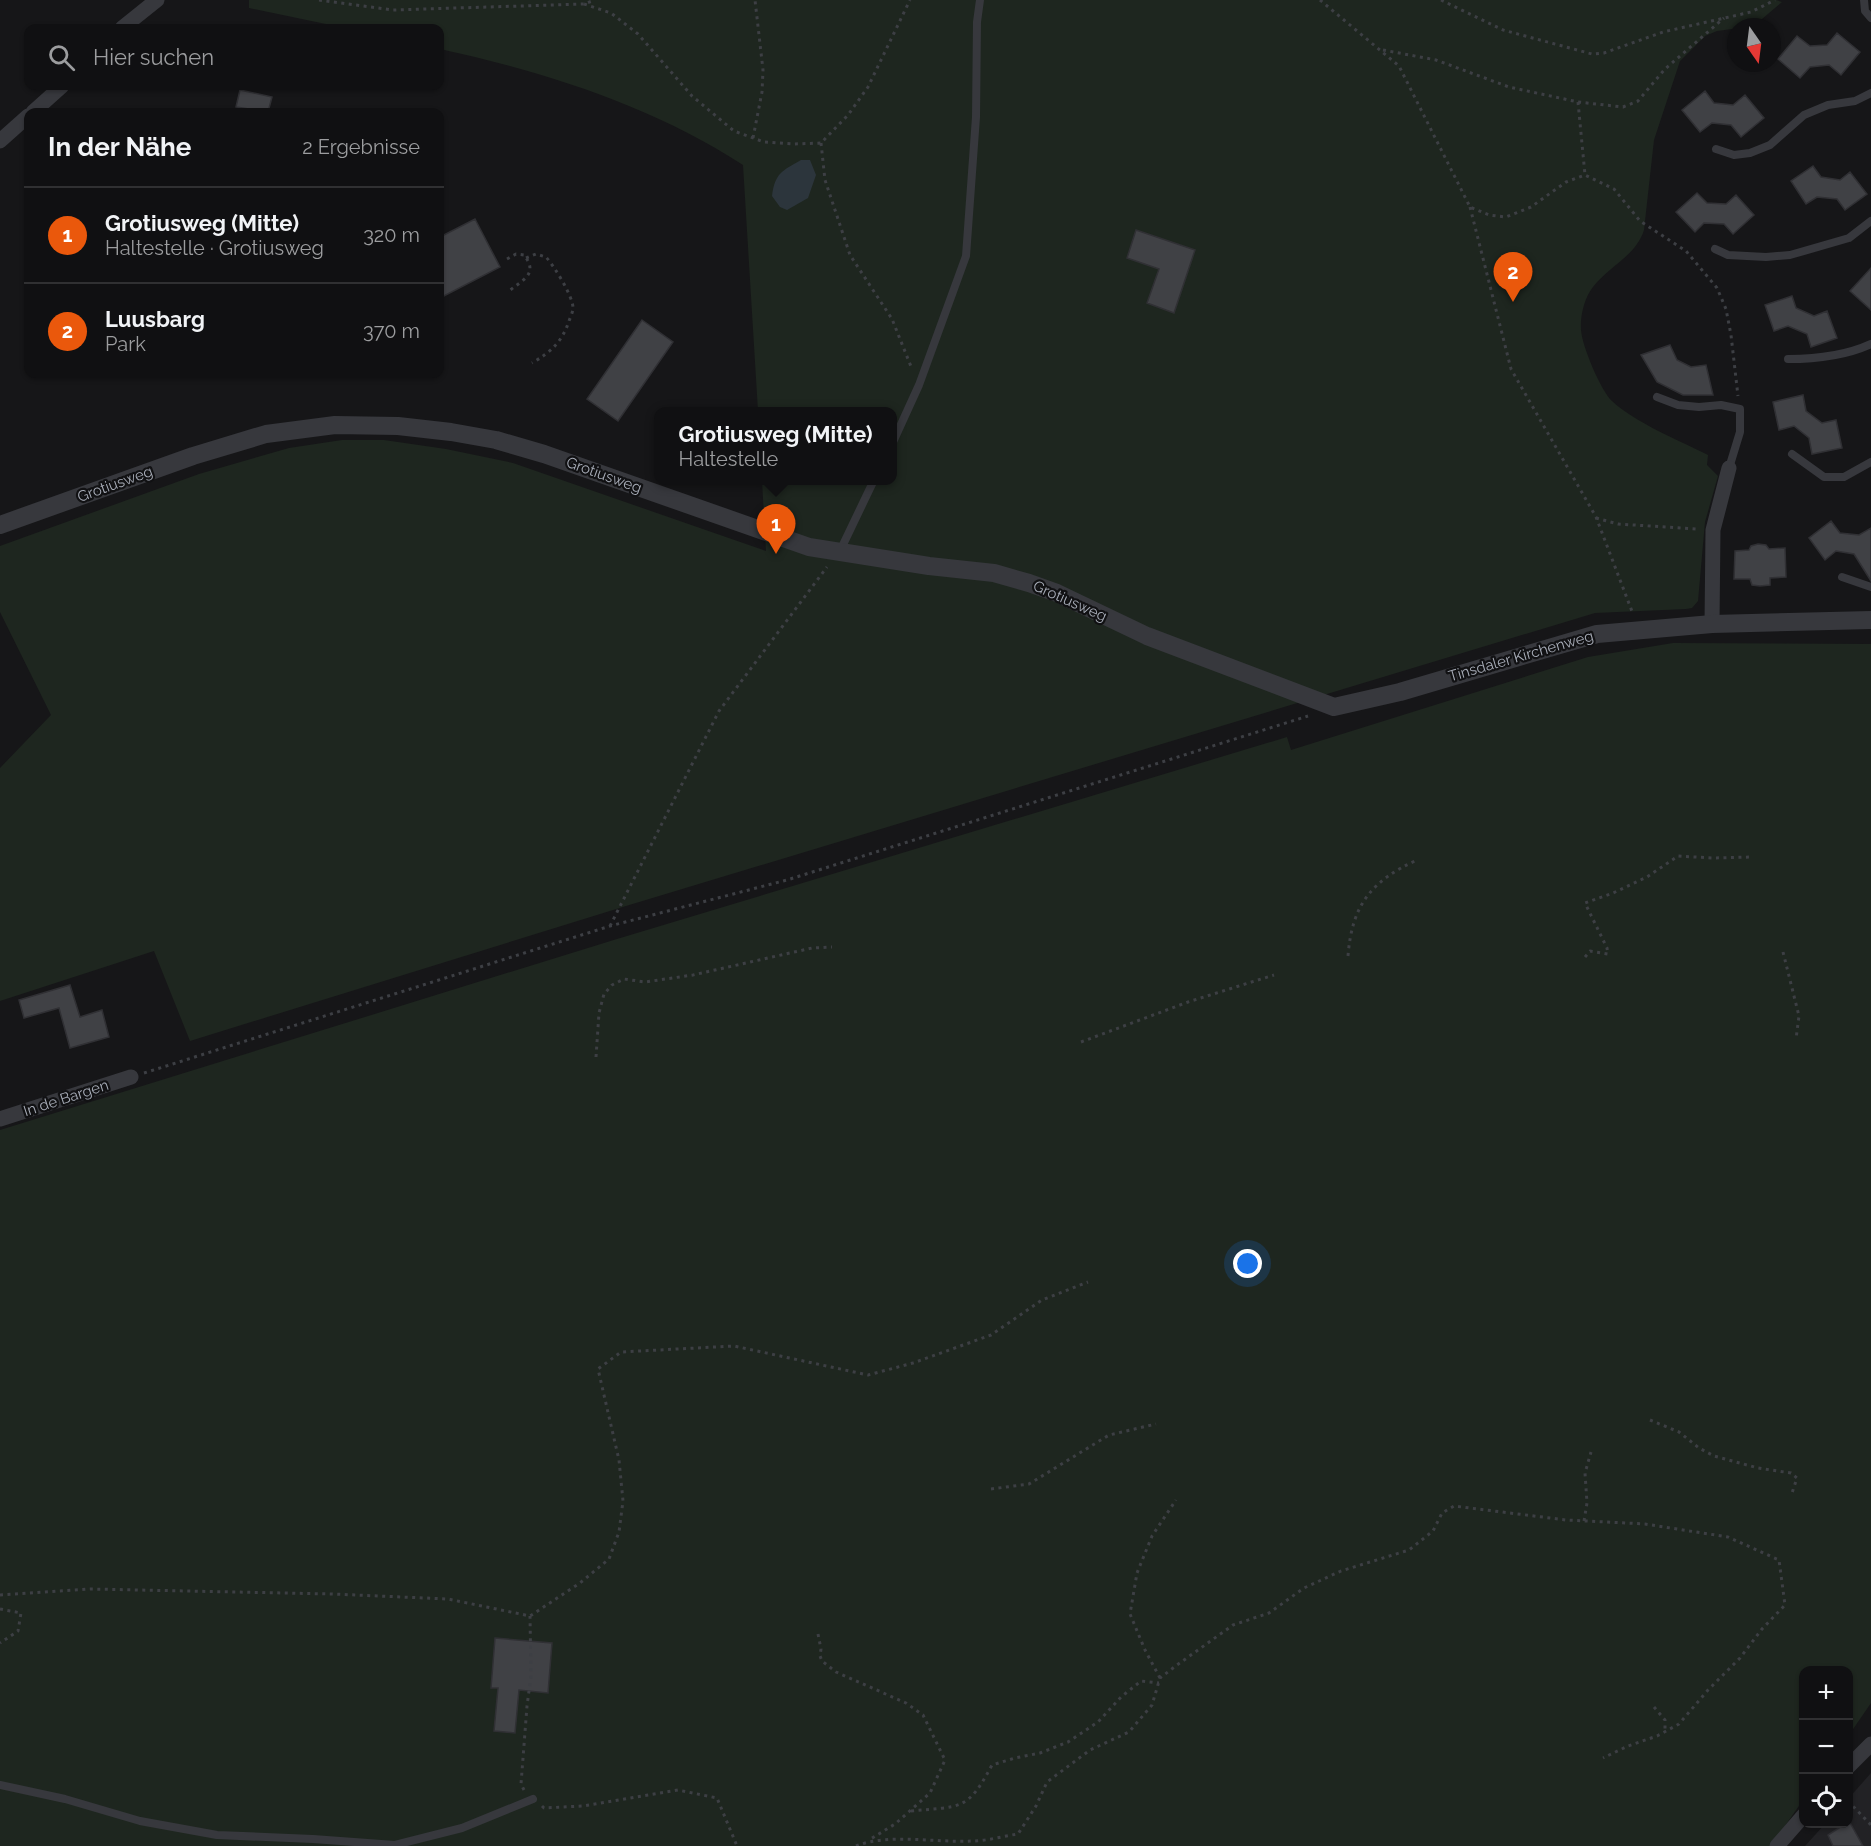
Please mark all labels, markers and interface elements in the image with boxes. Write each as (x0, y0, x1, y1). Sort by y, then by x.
north arrow (1727, 18, 1781, 72)
search box (24, 24, 444, 90)
icon: search (45, 41, 78, 74)
text: Hier suchen (93, 44, 214, 70)
text: In der Nähe (48, 132, 191, 162)
text: 2 Ergebnisse (302, 135, 420, 159)
text: Grotiusweg (Mitte) (105, 210, 299, 236)
text: 1 (63, 223, 72, 247)
text: 320 m (363, 223, 420, 247)
text: Haltestelle · Grotiusweg (105, 236, 324, 260)
pin: 2 (1494, 252, 1532, 302)
text: Luusbarg (105, 306, 205, 332)
text: 2 (62, 319, 73, 343)
text: 370 m (363, 319, 420, 343)
text: Park (105, 332, 146, 356)
popup (654, 407, 897, 485)
text: Grotiusweg (Mitte) (679, 421, 872, 447)
text: Haltestelle (679, 447, 778, 471)
street label: Grotiusweg (564, 453, 644, 497)
street label: Grotiusweg (75, 462, 155, 506)
pin: 1 (756, 504, 796, 554)
street label: Grotiusweg (1030, 577, 1110, 625)
street label: Tinsdaler Kirchenweg (1446, 627, 1596, 685)
street label: In de Bargen (21, 1076, 111, 1120)
your location (1233, 1249, 1262, 1278)
map controls (1799, 1666, 1853, 1828)
button: + (1799, 1666, 1853, 1720)
button: − (1799, 1720, 1853, 1774)
button: locate (1799, 1774, 1853, 1828)

